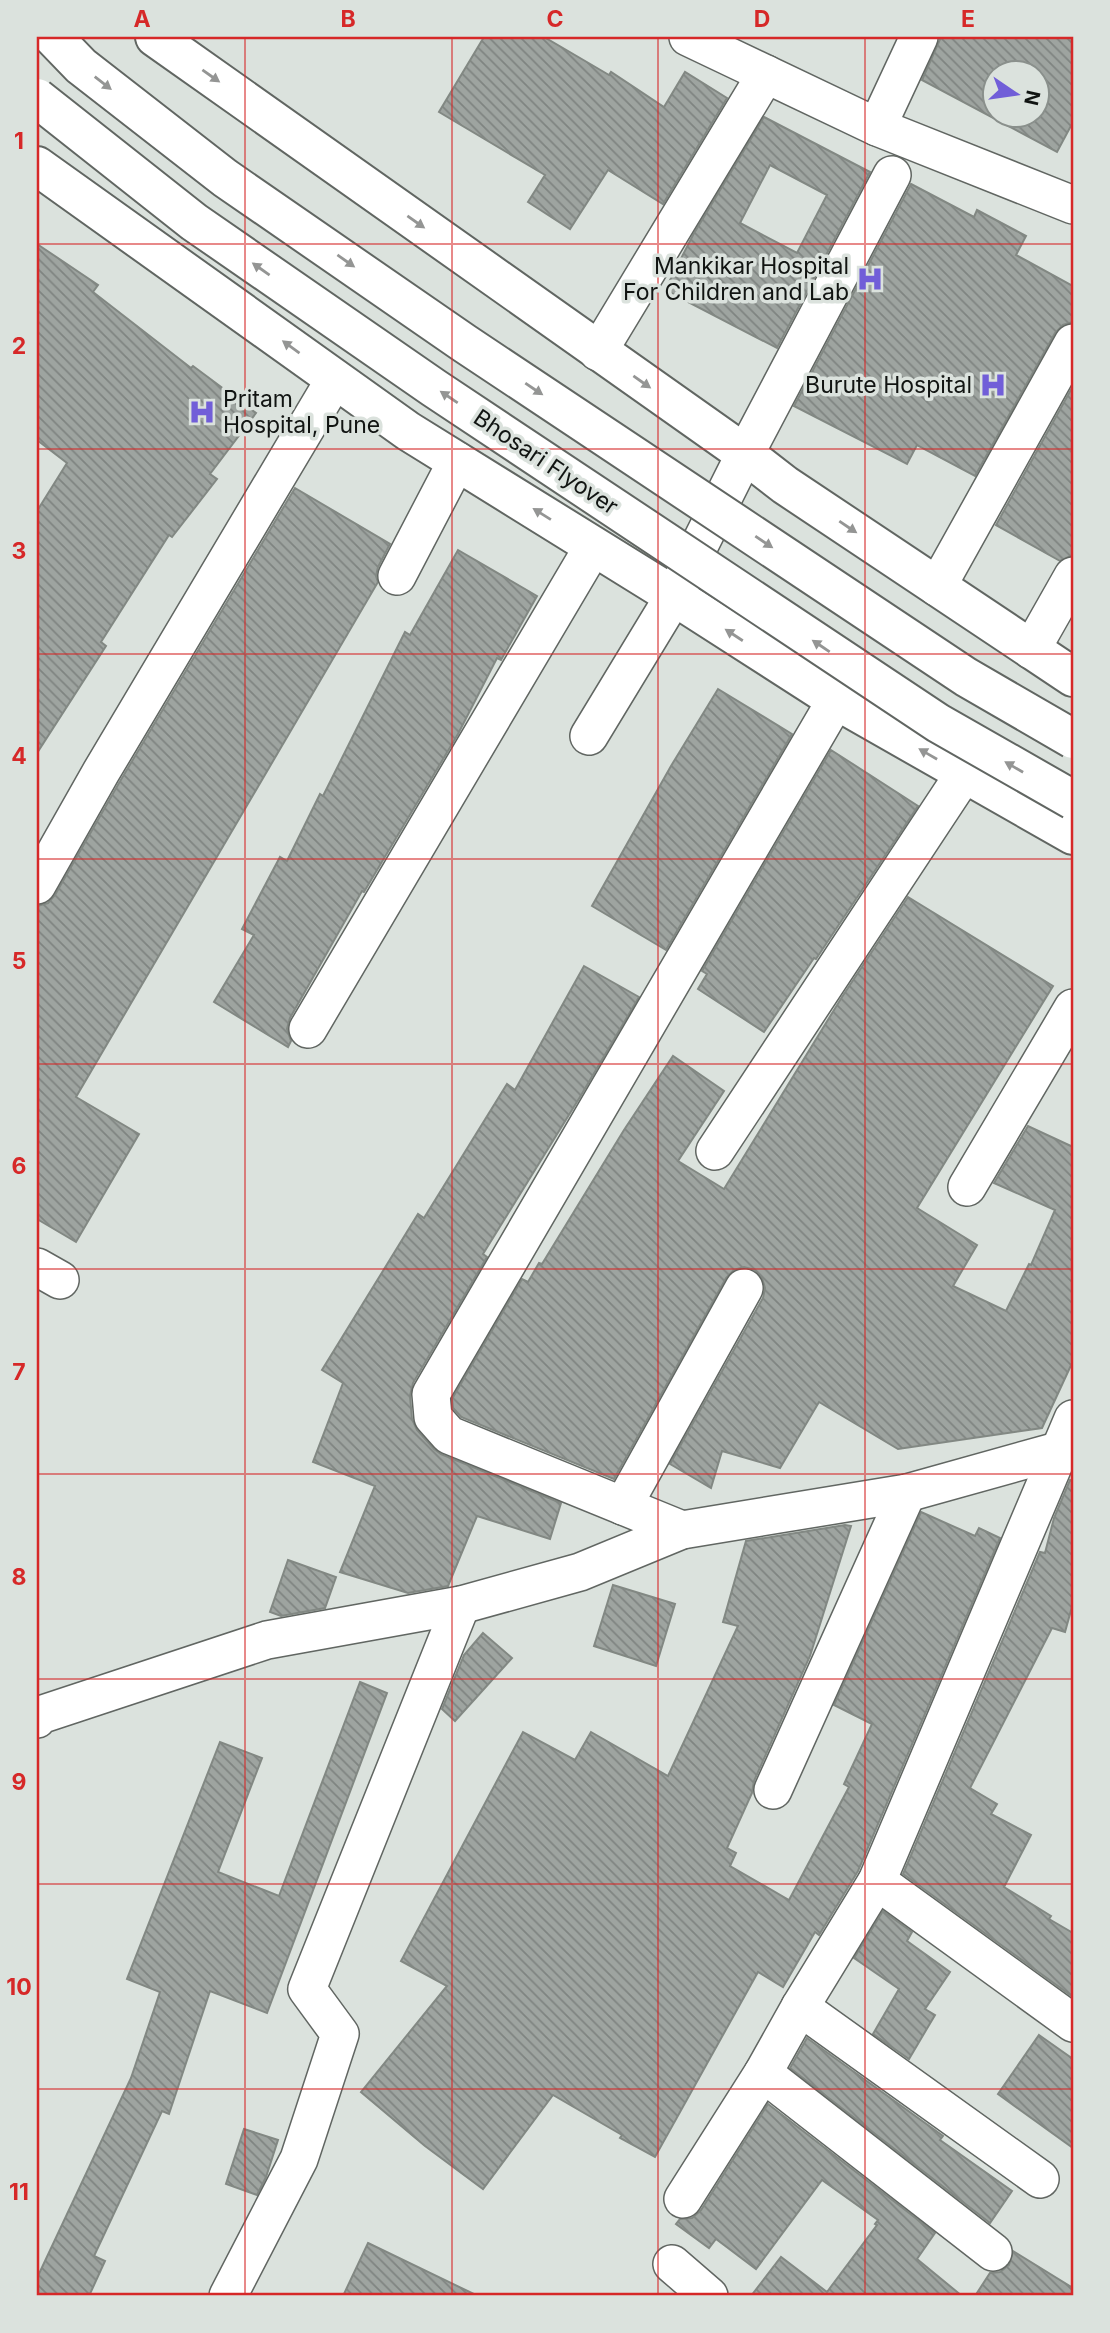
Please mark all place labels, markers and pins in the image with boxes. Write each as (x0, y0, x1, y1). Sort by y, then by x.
place label: Mankikar Hospital For Children and Lab (623, 252, 849, 306)
hospital icon: Mankikar Hospital For Children and Lab (855, 264, 885, 294)
hospital icon: Burute Hospital (978, 370, 1008, 400)
place label: Burute Hospital (805, 371, 972, 399)
place label: Pritam Hospital, Pune (223, 385, 380, 439)
hospital icon: Pritam Hospital, Pune (187, 397, 217, 427)

